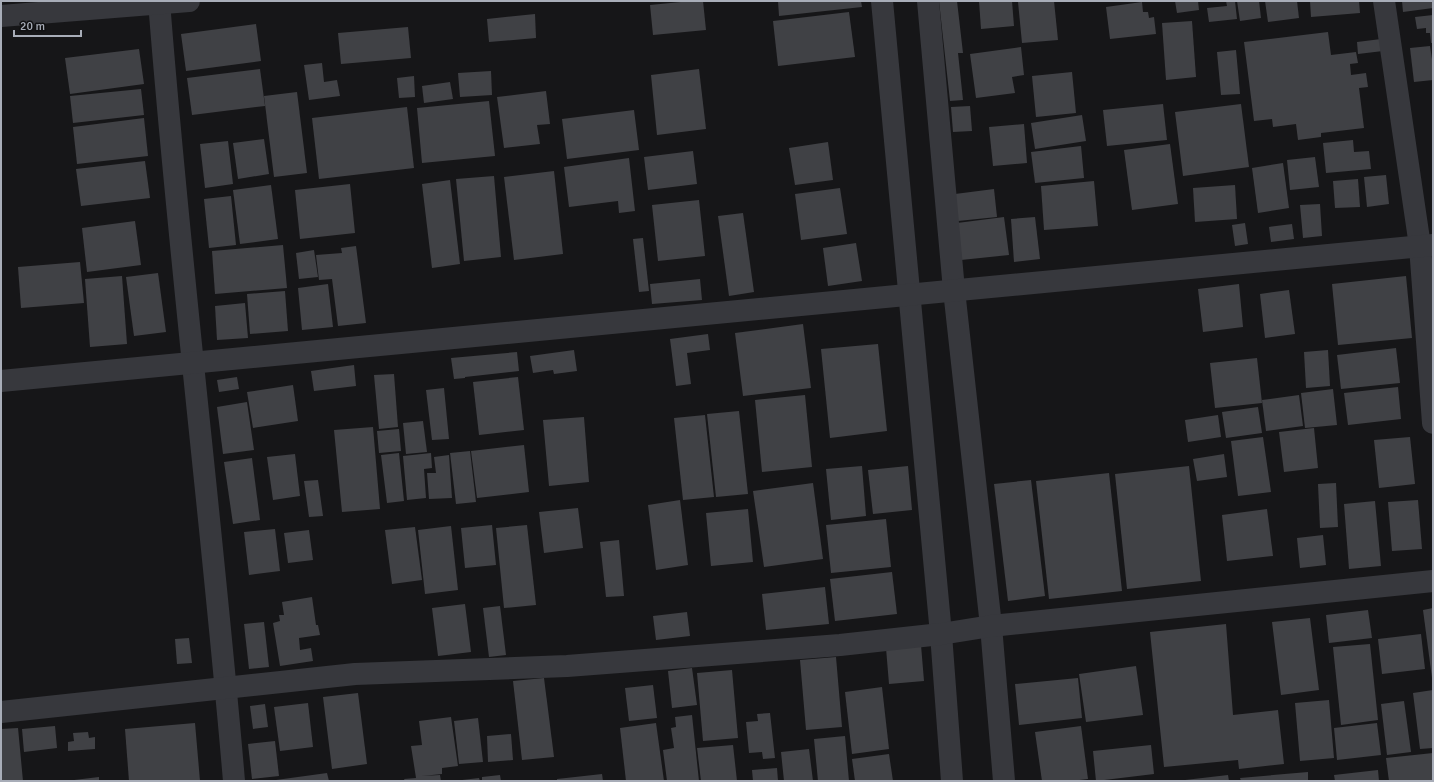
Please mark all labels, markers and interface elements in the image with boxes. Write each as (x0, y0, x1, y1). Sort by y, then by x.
scale bar (14, 12, 81, 38)
text: 20 m (20, 19, 45, 34)

